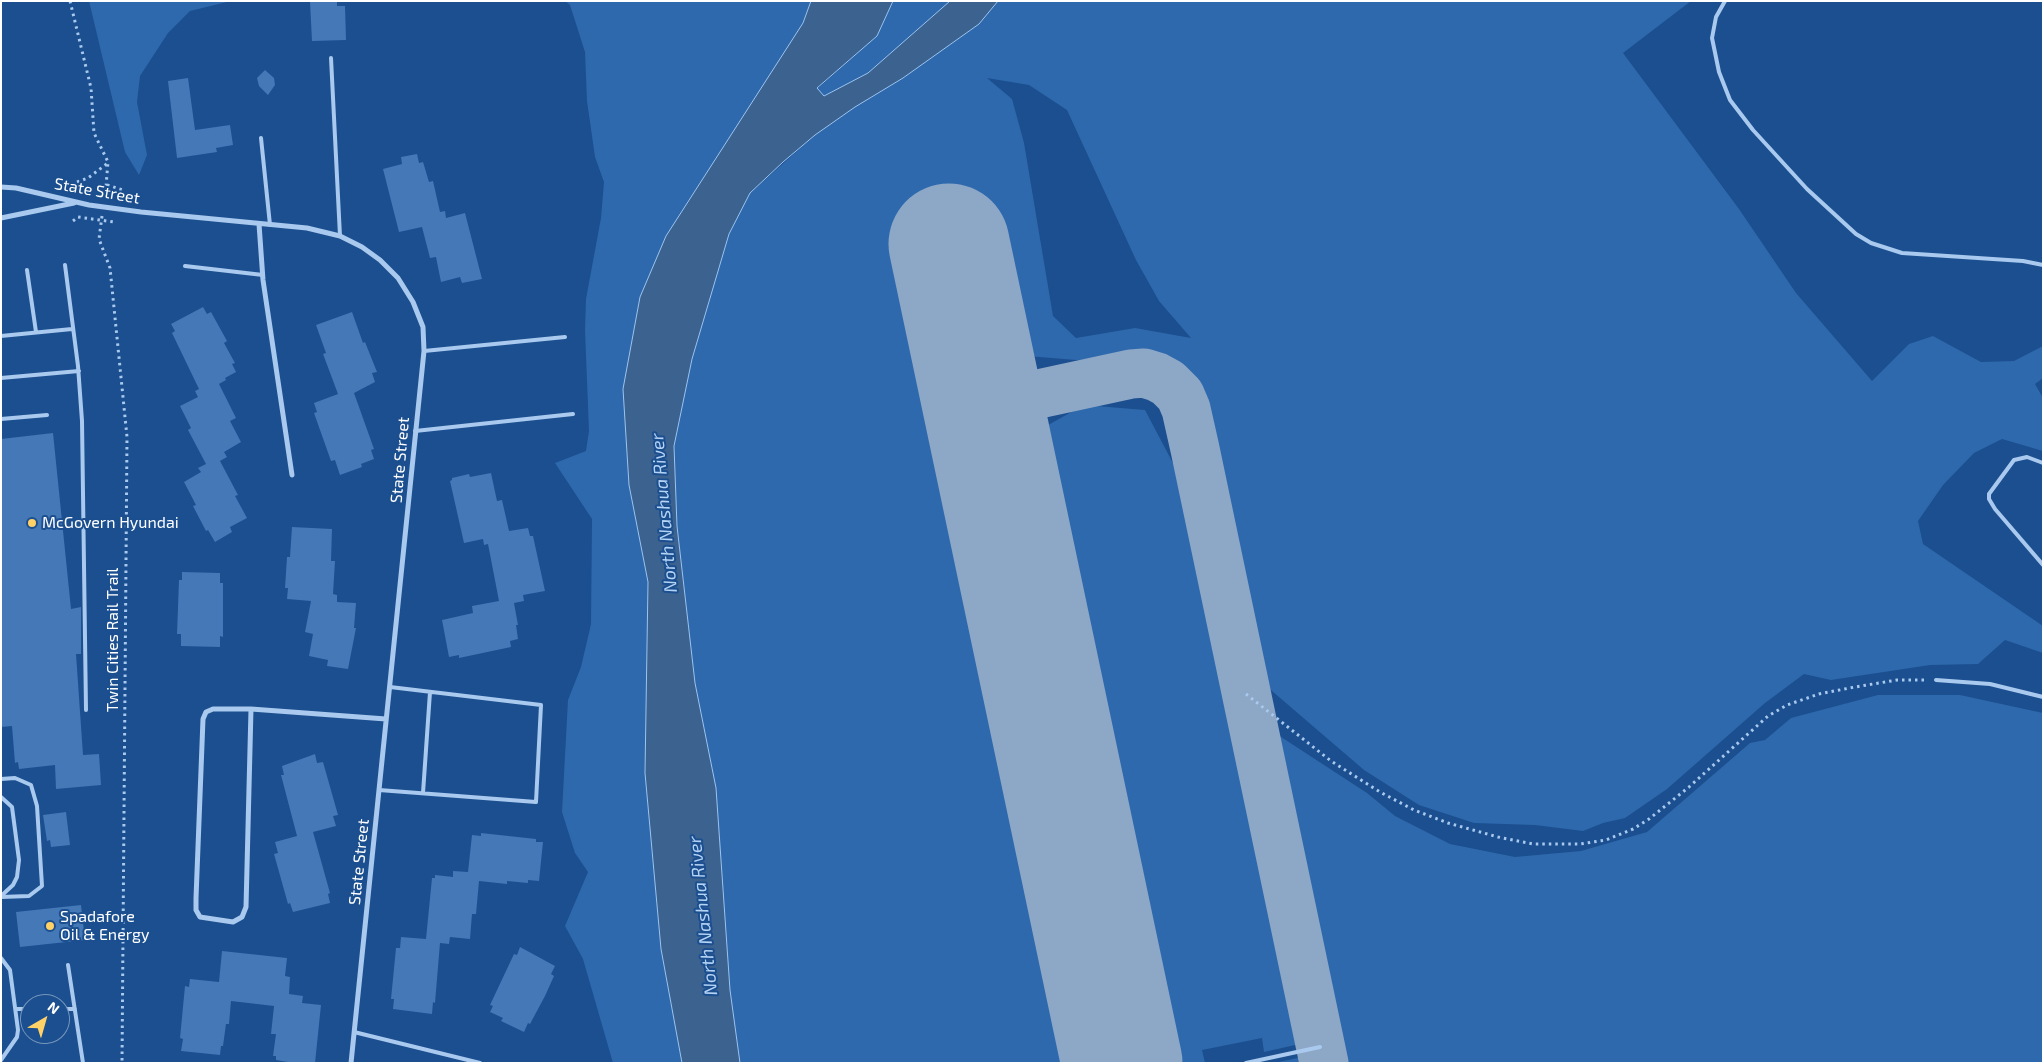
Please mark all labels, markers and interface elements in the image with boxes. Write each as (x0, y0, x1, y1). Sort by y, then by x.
street label: State Street (53, 174, 141, 208)
street label: State Street (387, 416, 413, 504)
water label: North Nashua River (646, 432, 682, 594)
place label: McGovern Hyundai (42, 513, 179, 533)
marker: McGovern Hyundai (26, 517, 38, 529)
street label: Twin Cities Rail Trail (103, 568, 123, 712)
street label: State Street (345, 818, 373, 906)
water label: North Nashua River (684, 835, 722, 997)
place label: Spadafore Oil & Energy (60, 907, 149, 945)
marker: Spadafore Oil & Energy (44, 920, 56, 932)
north arrow (20, 994, 70, 1044)
text: N (45, 998, 63, 1017)

